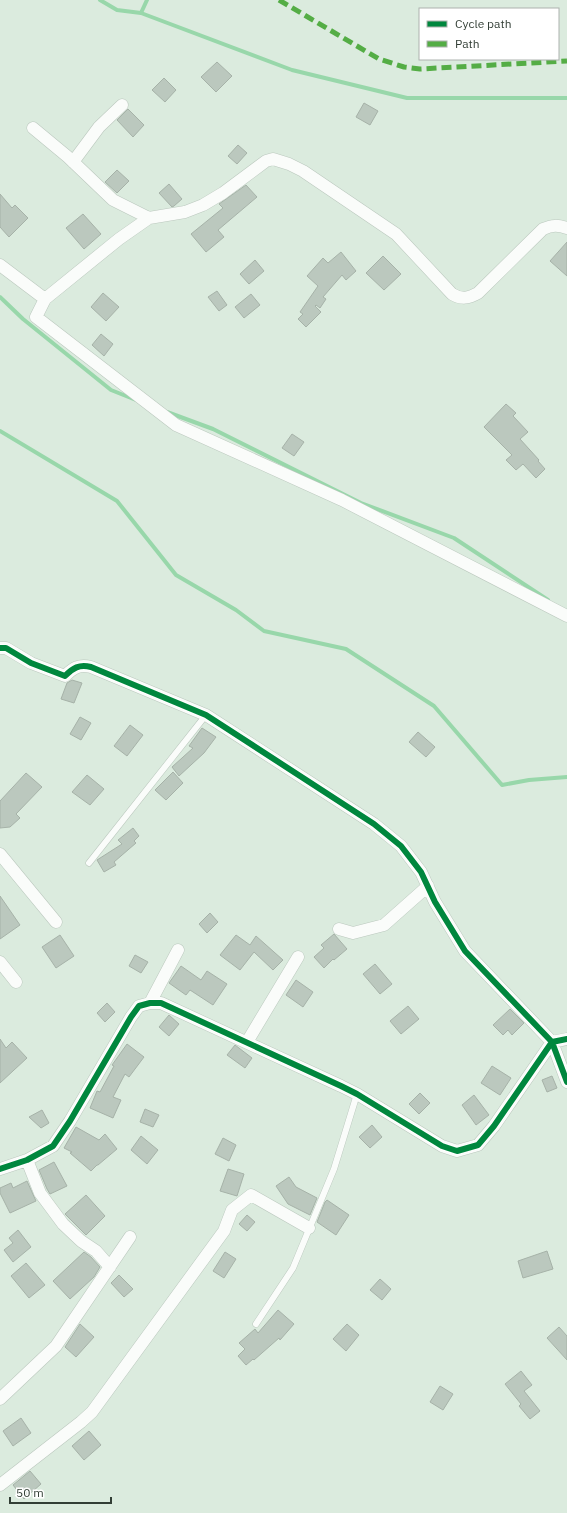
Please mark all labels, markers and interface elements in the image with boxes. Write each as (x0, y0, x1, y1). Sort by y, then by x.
legend (419, 8, 559, 60)
text: Cycle path (455, 16, 512, 31)
text: Path (455, 36, 480, 51)
scale bar (10, 1479, 111, 1505)
text: 50 m (16, 1485, 44, 1500)

